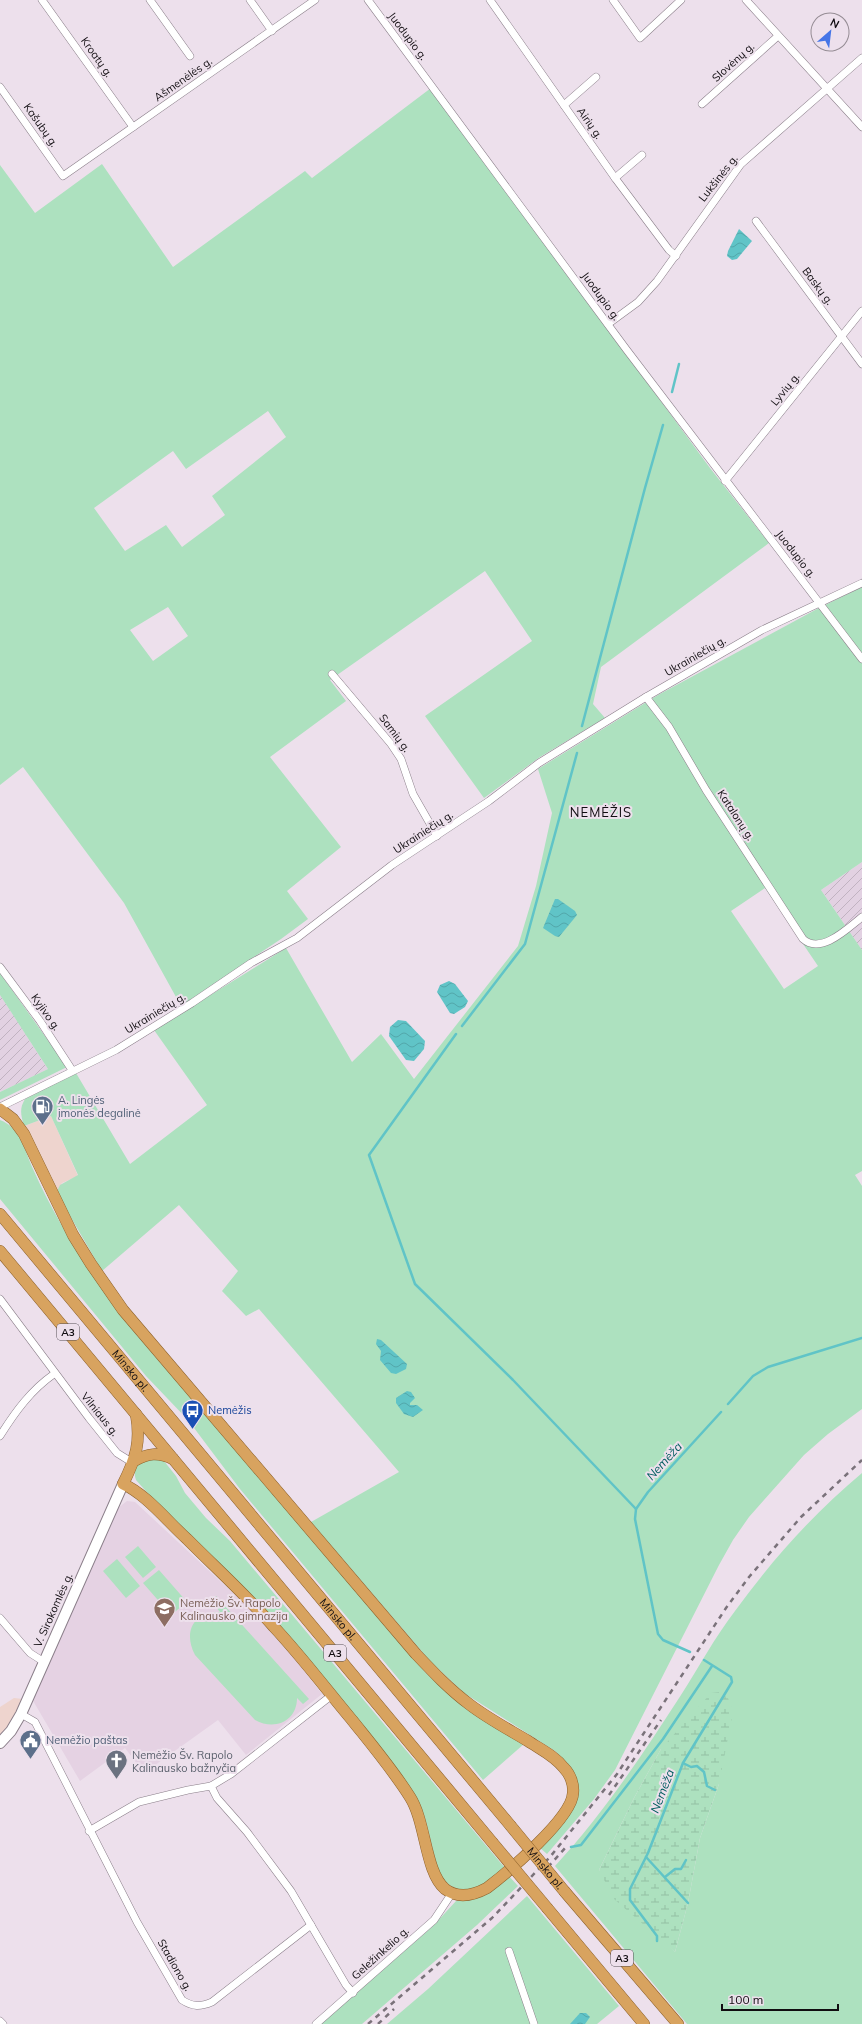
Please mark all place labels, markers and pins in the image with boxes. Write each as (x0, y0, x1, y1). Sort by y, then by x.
fuel station icon: A. Lingės įmonės degalinė (30, 1093, 56, 1126)
place label: A. Lingės įmonės degalinė (58, 1093, 141, 1120)
bus stop icon: Nemėžis (179, 1397, 205, 1430)
place label: Nemėžis (208, 1403, 252, 1417)
school or university icon: Nemėžio Šv. Rapolo Kalinausko gimnazija (152, 1596, 178, 1629)
place label: Nemėžio Šv. Rapolo Kalinausko gimnazija (180, 1596, 288, 1623)
public building icon: Nemėžio paštas (18, 1727, 44, 1760)
place label: Nemėžio paštas (46, 1733, 128, 1747)
church icon: Nemėžio Šv. Rapolo Kalinausko bažnyčia (104, 1748, 130, 1781)
place label: Nemėžio Šv. Rapolo Kalinausko bažnyčia (132, 1748, 236, 1775)

